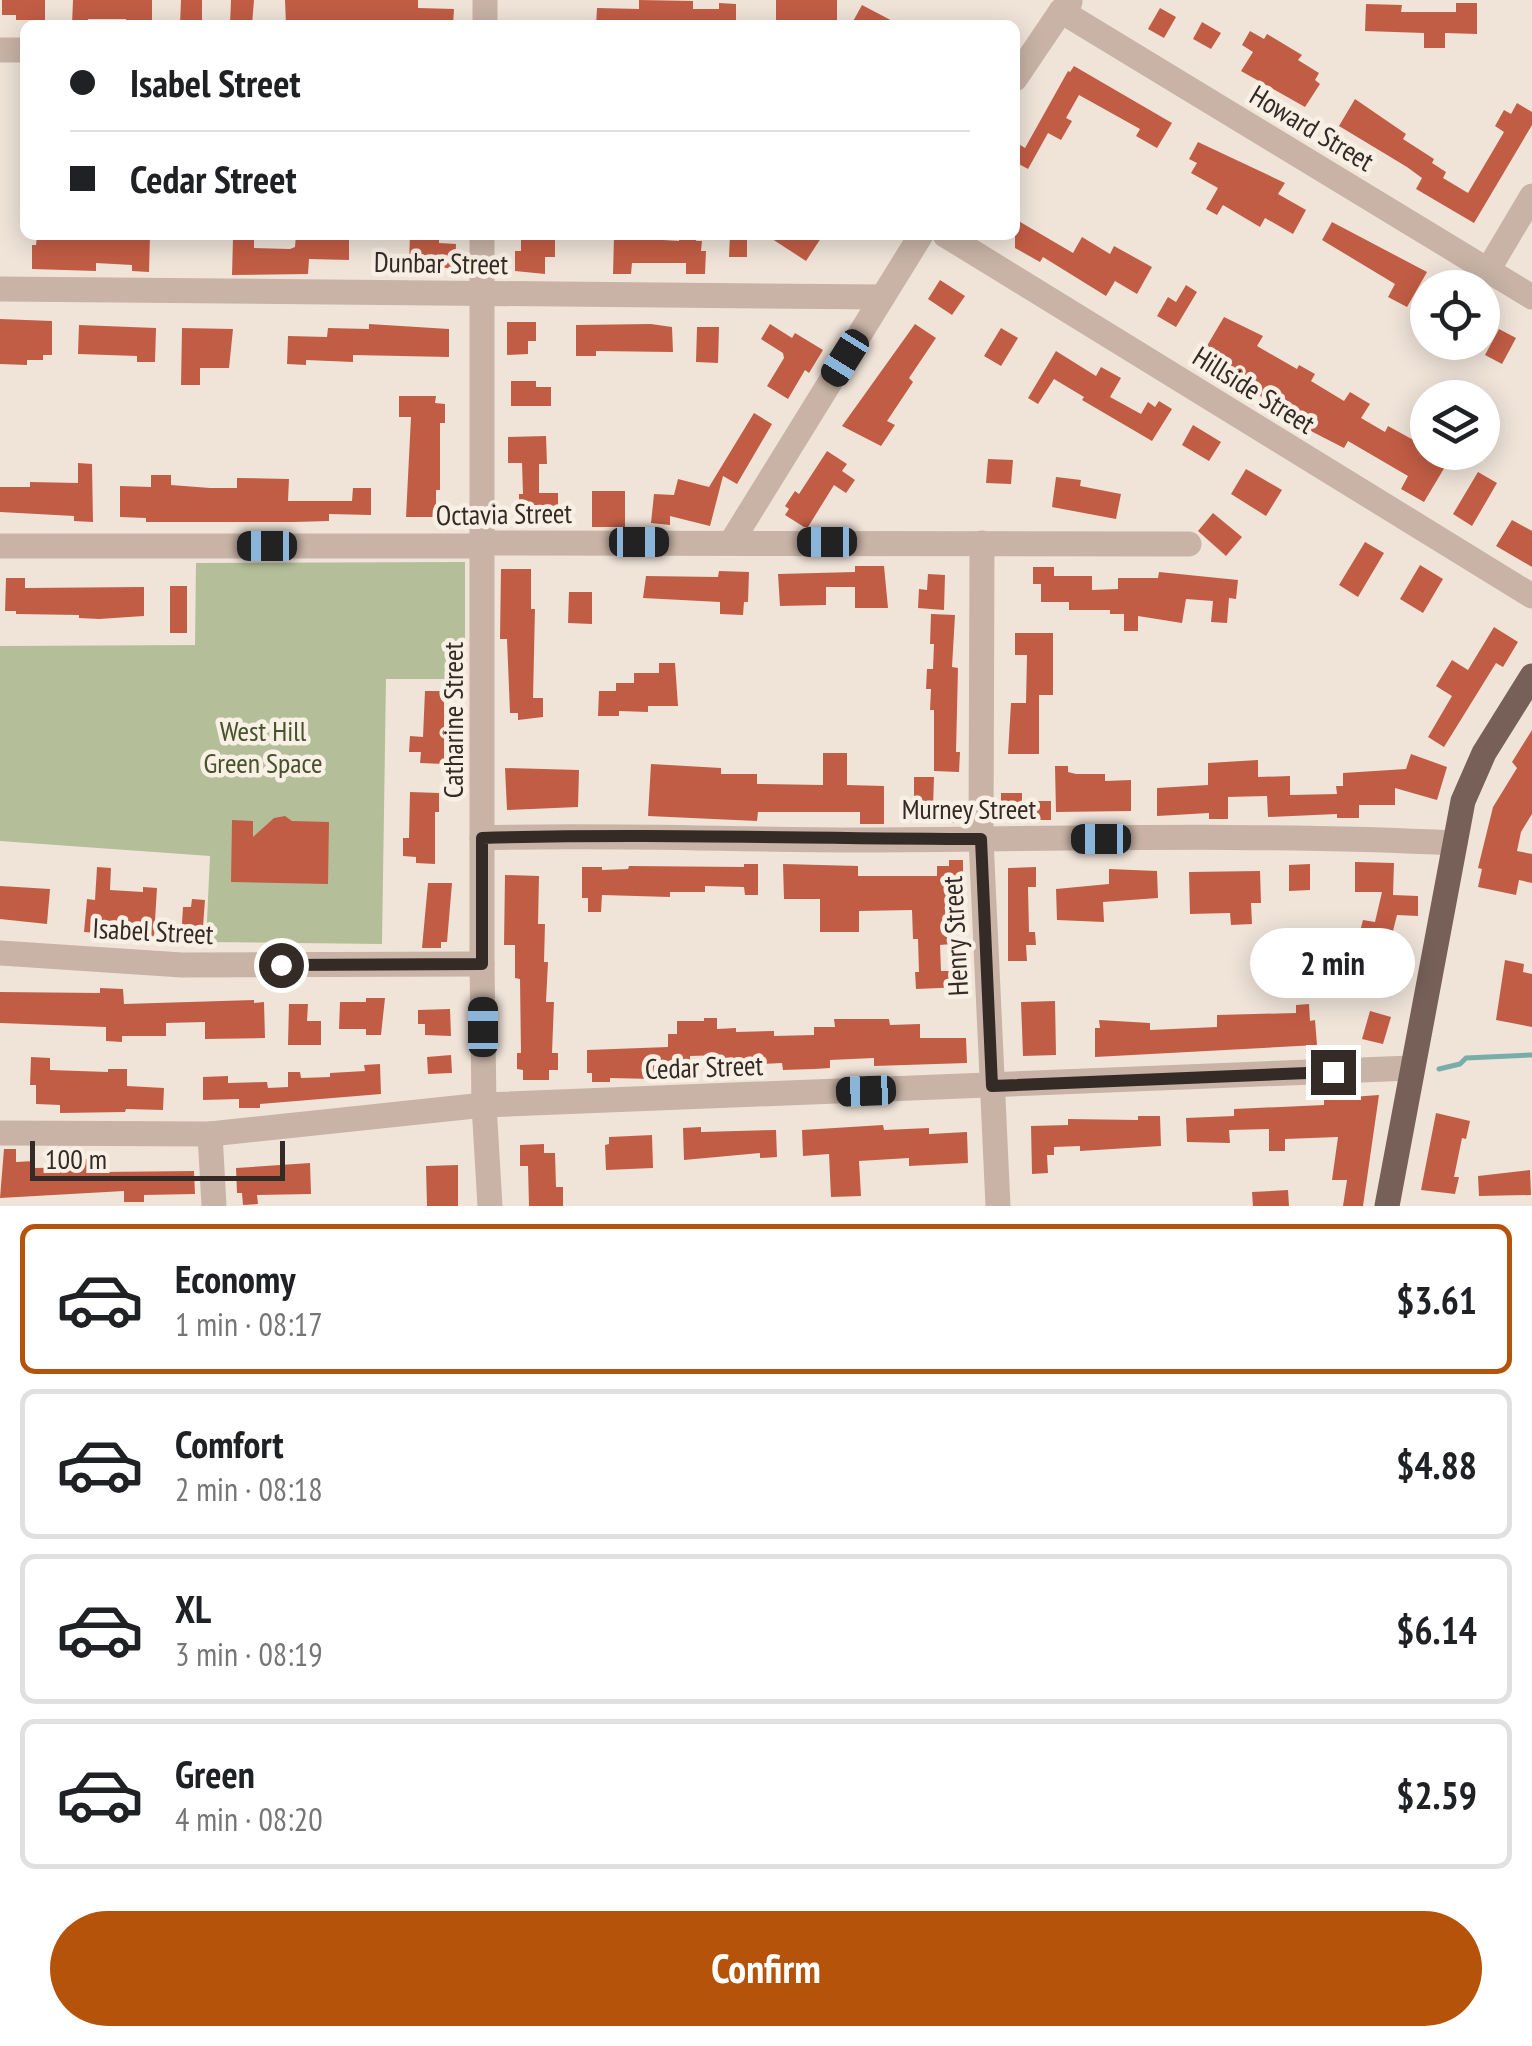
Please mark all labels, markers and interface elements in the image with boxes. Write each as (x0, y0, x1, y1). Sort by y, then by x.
text: Isabel Street (130, 58, 301, 107)
street label: Howard Street (1243, 76, 1381, 179)
text: Cedar Street (130, 154, 297, 203)
street label: Dunbar Street (374, 243, 509, 282)
map controls (1410, 270, 1500, 470)
button: locate (1410, 270, 1500, 360)
car (816, 325, 874, 391)
street label: Hillside Street (1186, 338, 1323, 442)
button: layers (1410, 380, 1500, 470)
street label: Octavia Street (436, 494, 573, 533)
car (609, 527, 669, 557)
car (797, 527, 857, 557)
car (237, 531, 297, 561)
street label: Catharine Street (434, 642, 471, 798)
park label: West Hill Green Space (203, 712, 323, 781)
street label: Murney Street (902, 790, 1037, 827)
car (1071, 824, 1131, 854)
street label: Henry Street (933, 875, 976, 997)
street label: Isabel Street (91, 909, 215, 952)
callout: 2 min (1250, 927, 1416, 997)
text: 2 min (1300, 942, 1365, 984)
route start (259, 943, 304, 988)
car (468, 997, 498, 1057)
street label: Cedar Street (644, 1046, 764, 1087)
route end (1311, 1050, 1356, 1095)
car (835, 1075, 897, 1107)
scale bar (30, 1136, 285, 1180)
text: 100 m (45, 1140, 107, 1177)
icon: car (55, 1254, 145, 1344)
text: Economy (175, 1254, 295, 1303)
text: $3.61 (1396, 1275, 1477, 1324)
text: 1 min · 08:17 (175, 1303, 323, 1345)
icon: car (55, 1419, 145, 1509)
text: Comfort (175, 1419, 284, 1468)
text: $4.88 (1396, 1440, 1477, 1489)
text: 2 min · 08:18 (175, 1468, 323, 1510)
icon: car (55, 1584, 145, 1674)
text: XL (175, 1584, 211, 1633)
text: $6.14 (1396, 1605, 1477, 1654)
text: 3 min · 08:19 (175, 1633, 323, 1675)
icon: car (55, 1749, 145, 1839)
text: Green (175, 1749, 255, 1798)
text: $2.59 (1396, 1770, 1477, 1819)
text: 4 min · 08:20 (175, 1798, 323, 1840)
button: Confirm (50, 1911, 1482, 2026)

